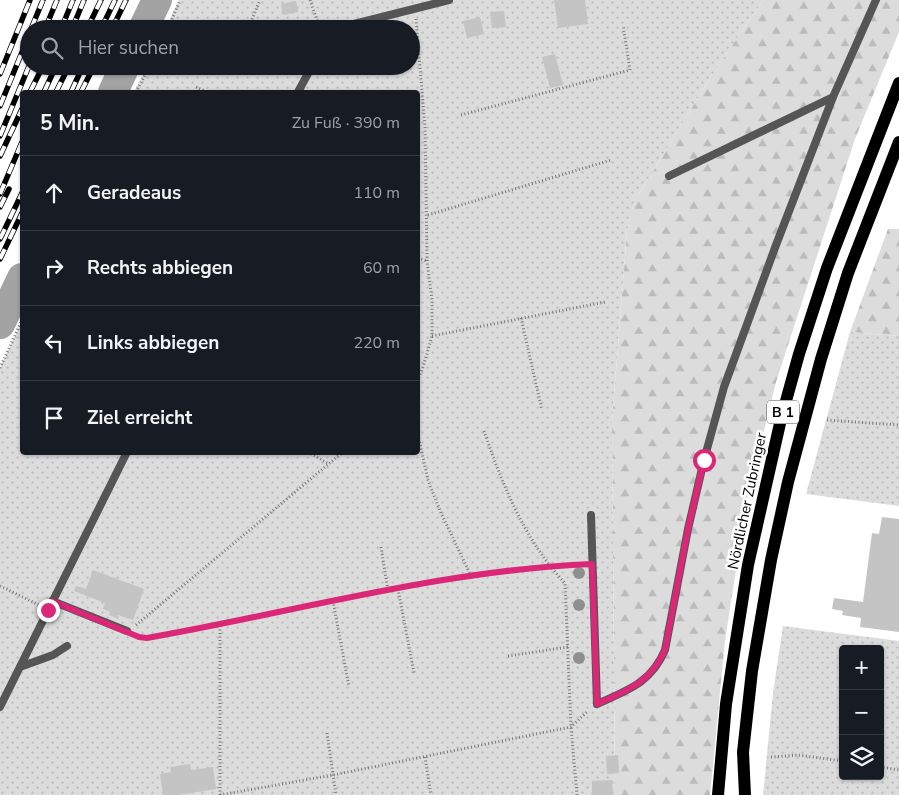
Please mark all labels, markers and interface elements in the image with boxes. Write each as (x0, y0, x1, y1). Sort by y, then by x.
search box (20, 20, 420, 75)
icon: search (38, 34, 66, 62)
text: Hier suchen (78, 35, 179, 61)
text: 5 Min. (40, 109, 99, 137)
text: Zu Fuß · 390 m (292, 112, 400, 134)
icon: ahead (40, 179, 68, 207)
text: Geradeaus (87, 180, 181, 206)
text: 110 m (353, 182, 400, 204)
icon: right (40, 254, 68, 282)
text: Rechts abbiegen (87, 255, 233, 281)
text: 60 m (363, 257, 400, 279)
icon: left (40, 329, 68, 357)
text: Links abbiegen (87, 330, 219, 356)
text: 220 m (353, 332, 400, 354)
road number: B 1 (767, 401, 799, 424)
icon: arrive (40, 404, 68, 432)
text: Ziel erreicht (87, 405, 192, 431)
street label: Nördlicher Zubringer (723, 430, 771, 571)
route start (693, 449, 716, 472)
route end (37, 599, 60, 622)
map controls (839, 645, 884, 780)
button: + (839, 645, 884, 690)
button: − (839, 690, 884, 735)
button: layers (839, 735, 884, 780)

